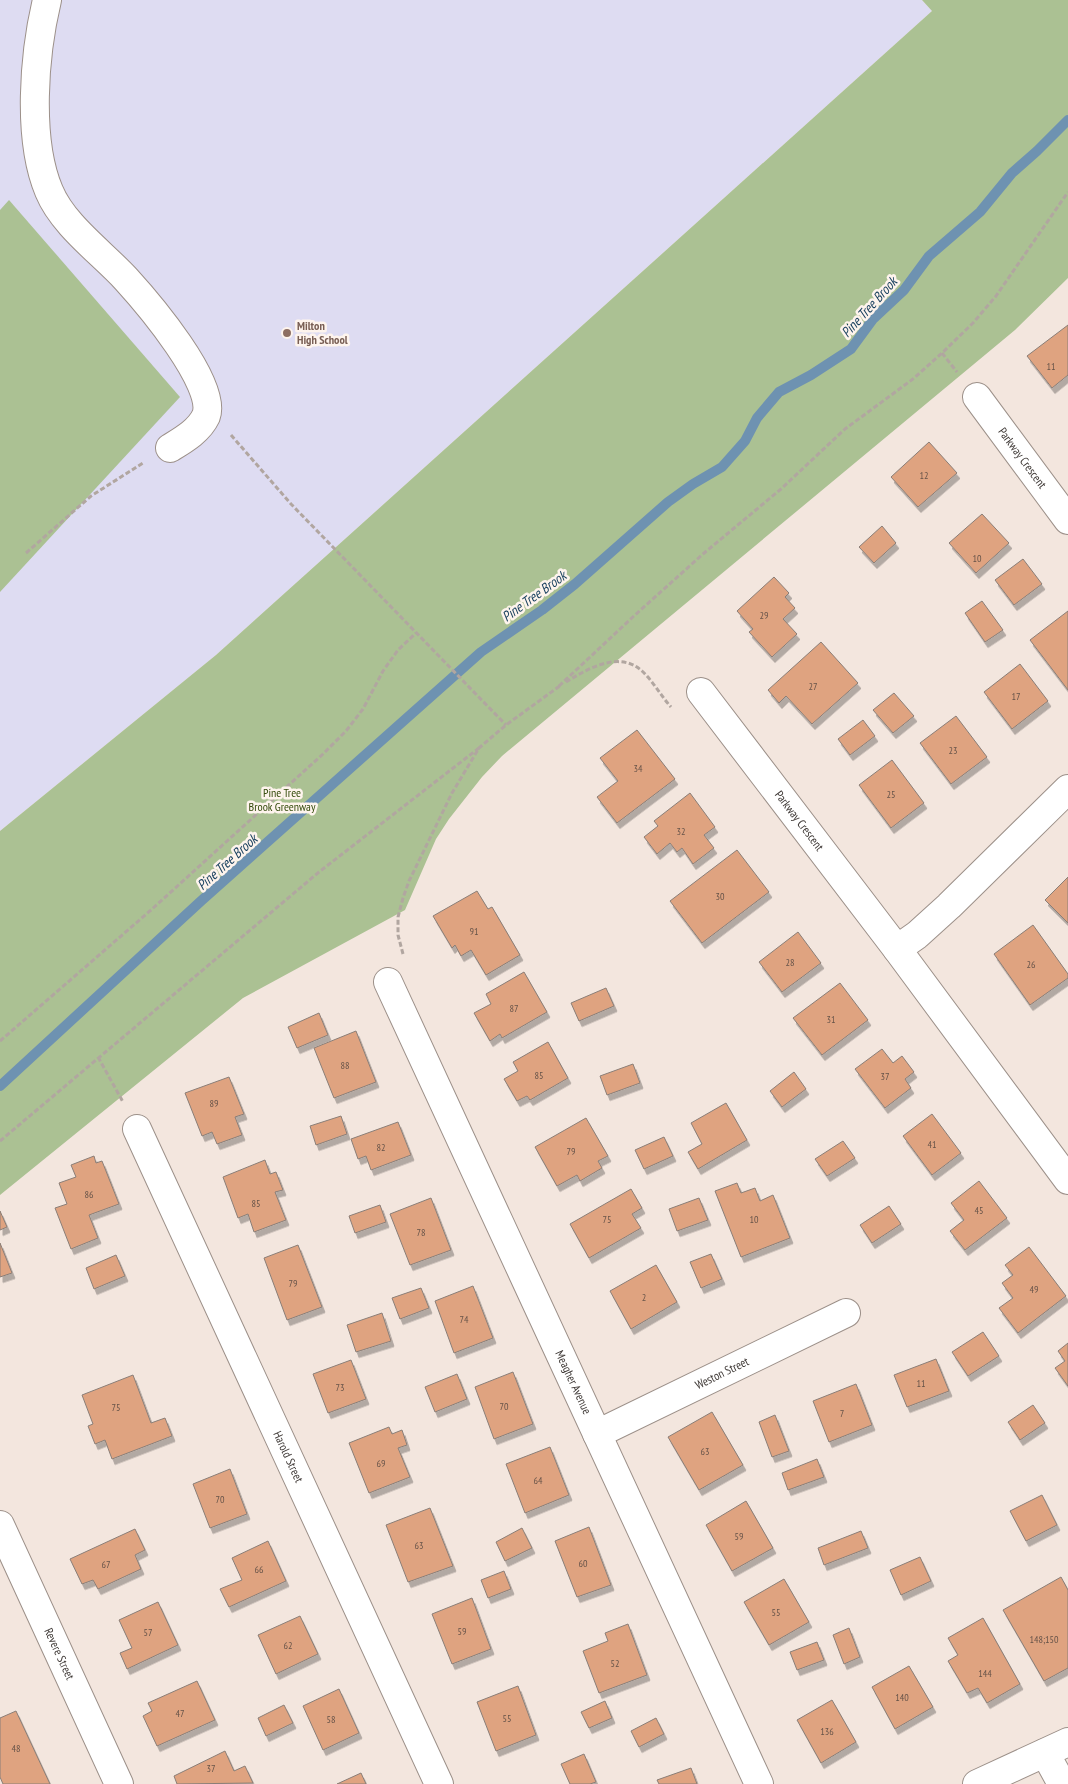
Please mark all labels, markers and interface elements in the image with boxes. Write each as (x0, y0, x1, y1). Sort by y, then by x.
water label: Pine Tree Brook (837, 272, 902, 341)
place label: Milton High School (297, 318, 348, 347)
marker: Milton High School (281, 327, 293, 339)
house number: 11 (1047, 360, 1056, 373)
street label: Parkway Crescent (995, 424, 1050, 492)
house number: 12 (920, 469, 929, 482)
house number: 10 (973, 552, 982, 565)
water label: Pine Tree Brook (498, 566, 571, 625)
house number: 29 (760, 609, 769, 622)
house number: 27 (809, 680, 818, 693)
house number: 17 (1012, 690, 1021, 703)
house number: 23 (949, 744, 958, 757)
house number: 34 (634, 762, 643, 775)
park label: Pine Tree Brook Greenway (249, 785, 316, 814)
street label: Parkway Crescent (772, 787, 828, 854)
house number: 25 (887, 788, 896, 801)
house number: 32 (677, 825, 686, 838)
water label: Pine Tree Brook (193, 829, 262, 894)
house number: 30 (716, 890, 725, 903)
house number: 91 (470, 925, 479, 938)
house number: 28 (786, 956, 795, 969)
house number: 26 (1027, 958, 1036, 971)
house number: 87 (510, 1002, 519, 1015)
house number: 31 (827, 1013, 836, 1026)
house number: 88 (341, 1059, 350, 1072)
house number: 85 (535, 1069, 544, 1082)
house number: 37 (881, 1070, 890, 1083)
house number: 89 (210, 1097, 219, 1110)
house number: 41 (928, 1138, 937, 1151)
house number: 82 (377, 1141, 386, 1154)
house number: 79 (567, 1145, 576, 1158)
house number: 86 (85, 1188, 94, 1201)
house number: 85 (252, 1197, 261, 1210)
house number: 45 (975, 1204, 984, 1217)
house number: 75 (603, 1213, 612, 1226)
house number: 10 (750, 1213, 759, 1226)
house number: 78 (417, 1226, 426, 1239)
house number: 79 (289, 1277, 298, 1290)
house number: 49 (1030, 1283, 1039, 1296)
house number: 2 (642, 1291, 646, 1304)
house number: 74 (460, 1313, 469, 1326)
street label: Meagher Avenue (552, 1348, 595, 1416)
street label: Weston Street (693, 1353, 752, 1392)
house number: 11 (917, 1377, 926, 1390)
house number: 73 (336, 1381, 345, 1394)
house number: 70 (500, 1400, 509, 1413)
house number: 75 (112, 1401, 121, 1414)
house number: 7 (840, 1407, 844, 1420)
street label: Harold Street (270, 1428, 307, 1485)
house number: 63 (701, 1445, 710, 1458)
house number: 69 (377, 1457, 386, 1470)
house number: 64 (534, 1474, 543, 1487)
house number: 70 (216, 1493, 225, 1506)
house number: 59 (735, 1530, 744, 1543)
house number: 63 (415, 1539, 424, 1552)
house number: 60 (579, 1557, 588, 1570)
house number: 67 (102, 1558, 111, 1571)
house number: 66 (255, 1563, 264, 1576)
house number: 55 (772, 1606, 781, 1619)
house number: 59 (458, 1625, 467, 1638)
street label: Revere Street (41, 1626, 78, 1683)
house number: 57 (144, 1626, 153, 1639)
house number: 148;150 (1029, 1633, 1059, 1646)
house number: 62 (284, 1639, 293, 1652)
house number: 52 (611, 1657, 620, 1670)
house number: 144 (978, 1667, 992, 1680)
house number: 140 (895, 1691, 909, 1704)
house number: 47 (176, 1707, 185, 1720)
house number: 55 (503, 1712, 512, 1725)
house number: 58 (327, 1713, 336, 1726)
house number: 136 (820, 1725, 834, 1738)
house number: 48 (12, 1742, 21, 1755)
house number: 37 (207, 1762, 216, 1775)

